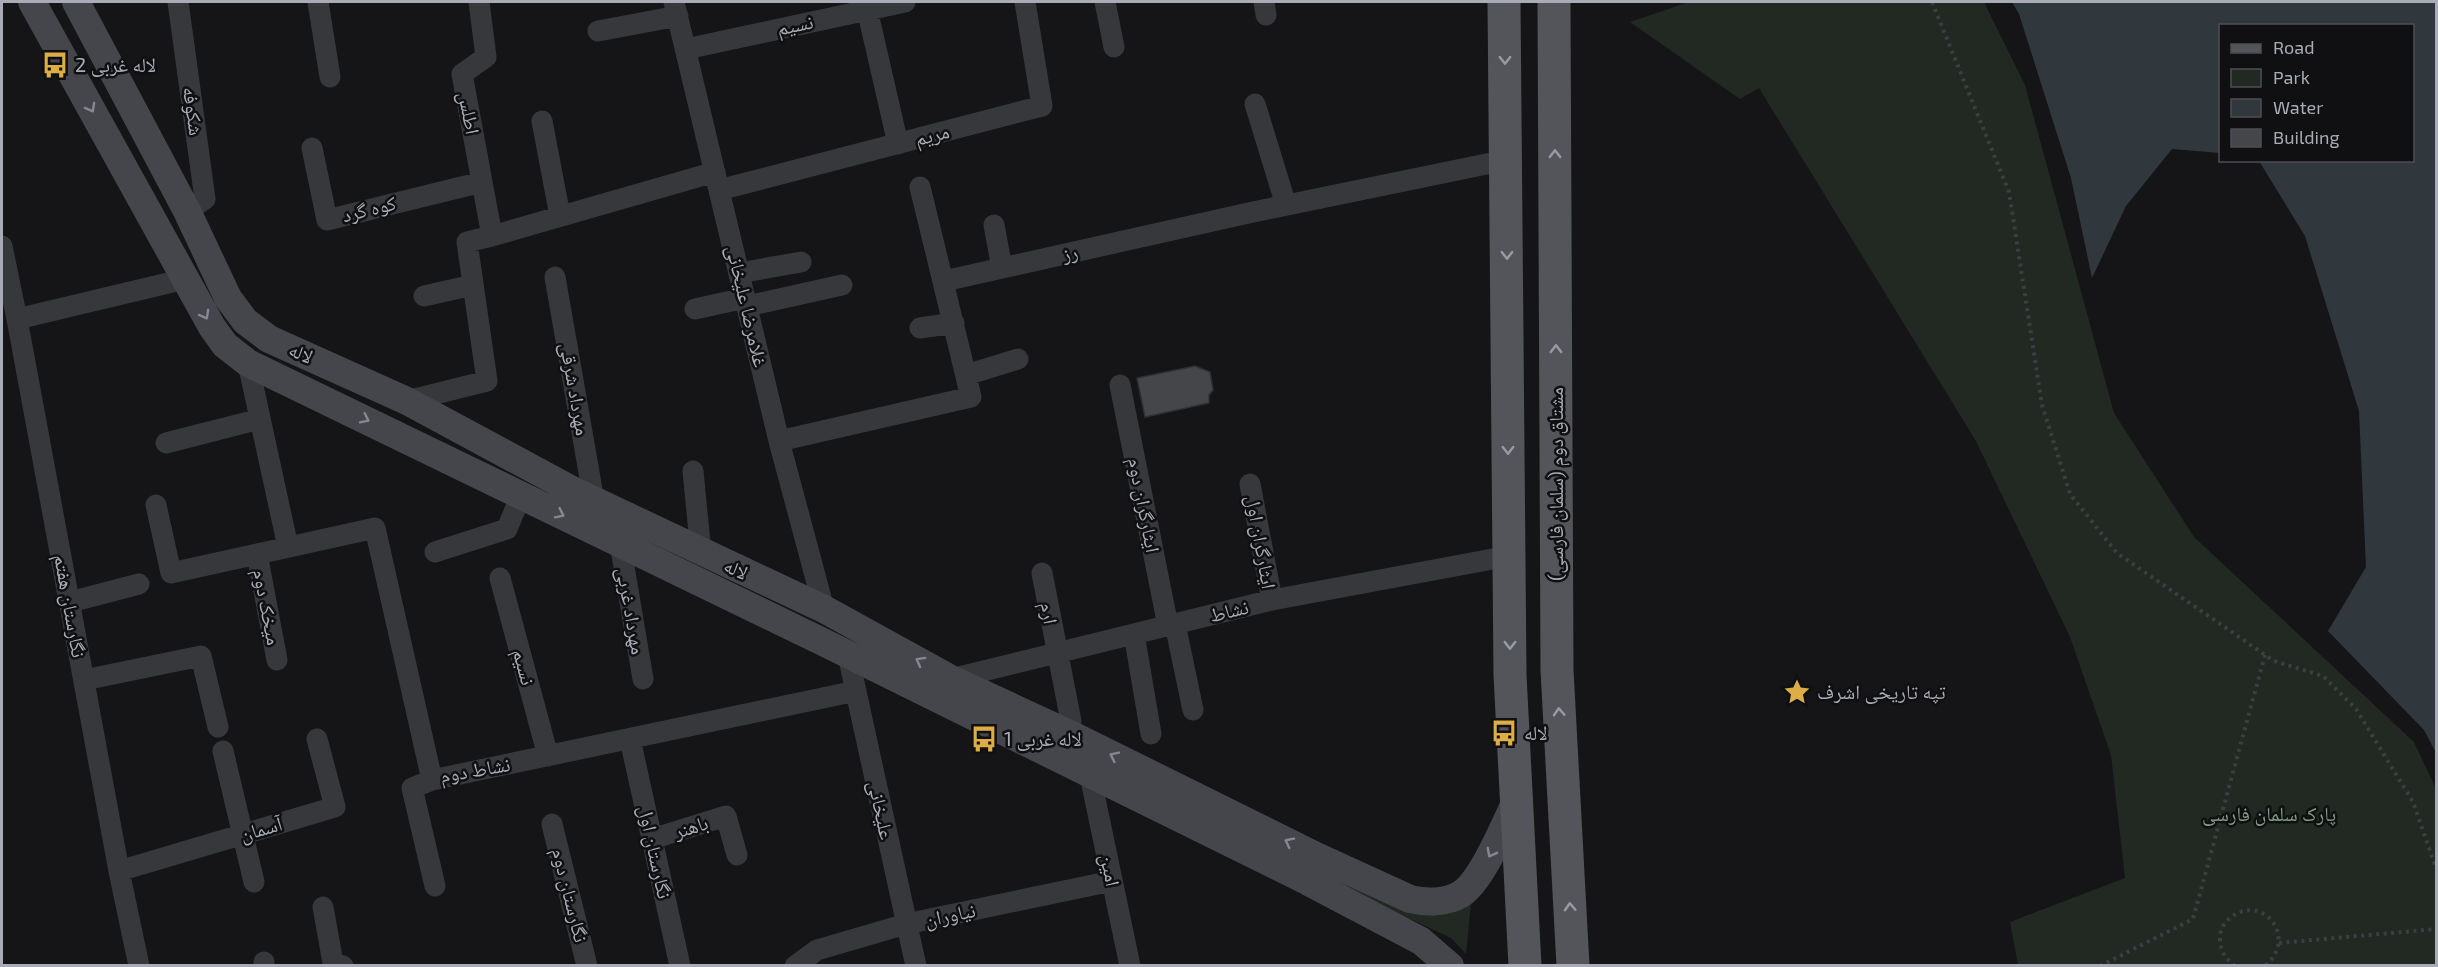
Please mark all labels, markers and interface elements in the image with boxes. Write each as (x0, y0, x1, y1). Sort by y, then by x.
street label: نسیم (774, 8, 816, 42)
legend (2219, 24, 2414, 162)
text: Road (2273, 36, 2314, 58)
bus stop icon: لاله غربی 2 (40, 50, 70, 80)
place label: لاله غربی 2 (75, 52, 156, 77)
one-way arrow (1499, 55, 1511, 64)
text: Park (2273, 66, 2310, 88)
street label: شکوفه (179, 85, 209, 137)
street label: اطلس (453, 89, 486, 136)
text: Water (2273, 96, 2323, 118)
one-way arrow (84, 101, 95, 112)
street label: مریم (912, 118, 952, 153)
text: Building (2273, 126, 2340, 148)
one-way arrow (1549, 150, 1561, 159)
street label: کوه گرد (339, 190, 398, 226)
street label: رز (1059, 239, 1080, 266)
street label: غلامرضا علیخانی (721, 242, 774, 369)
one-way arrow (1500, 250, 1513, 259)
one-way arrow (198, 309, 209, 320)
street label: لاله (286, 336, 317, 368)
street label: مهرداد شرقی (555, 340, 596, 437)
one-way arrow (1550, 345, 1562, 354)
street label: مشتاق دوم (سلمان فارسی) (1543, 387, 1570, 581)
one-way arrow (359, 412, 370, 424)
one-way arrow (1502, 445, 1514, 454)
street label: ایثارگران دوم (1121, 455, 1166, 555)
street label: ایثارگران اول (1241, 493, 1282, 591)
one-way arrow (553, 506, 564, 518)
street label: نگارستان هفتم (47, 552, 92, 660)
street label: لاله (721, 552, 752, 584)
street label: مهرداد غربی (612, 565, 651, 656)
street label: میخک دوم (246, 567, 287, 647)
street label: نشاط (1207, 594, 1251, 626)
street label: ارم (1033, 600, 1064, 627)
one-way arrow (1504, 640, 1516, 649)
street label: نسیم (506, 646, 541, 688)
one-way arrow (916, 657, 926, 668)
place icon: تپه تاریخی اشرف (1782, 677, 1812, 707)
place label: تپه تاریخی اشرف (1817, 679, 1946, 704)
one-way arrow (1553, 708, 1566, 717)
bus stop icon: لاله (1489, 718, 1519, 748)
place label: لاله (1524, 720, 1548, 744)
bus stop icon: لاله غربی 1 (969, 724, 999, 754)
place label: لاله غربی 1 (1004, 726, 1082, 751)
street label: نشاط دوم (438, 751, 512, 790)
one-way arrow (1110, 751, 1121, 763)
street label: علیخانی (863, 778, 900, 842)
park label: پارک سلمان فارسی (2202, 801, 2336, 826)
street label: نگارستان اول (633, 803, 678, 901)
street label: آسمان (237, 810, 286, 846)
street label: باهنر (670, 810, 711, 843)
one-way arrow (1284, 838, 1295, 850)
street label: نگارستان دوم (545, 845, 594, 945)
one-way arrow (1487, 847, 1498, 857)
street label: امین (1095, 851, 1126, 889)
street label: نیاوران (922, 897, 978, 932)
one-way arrow (1563, 903, 1576, 912)

